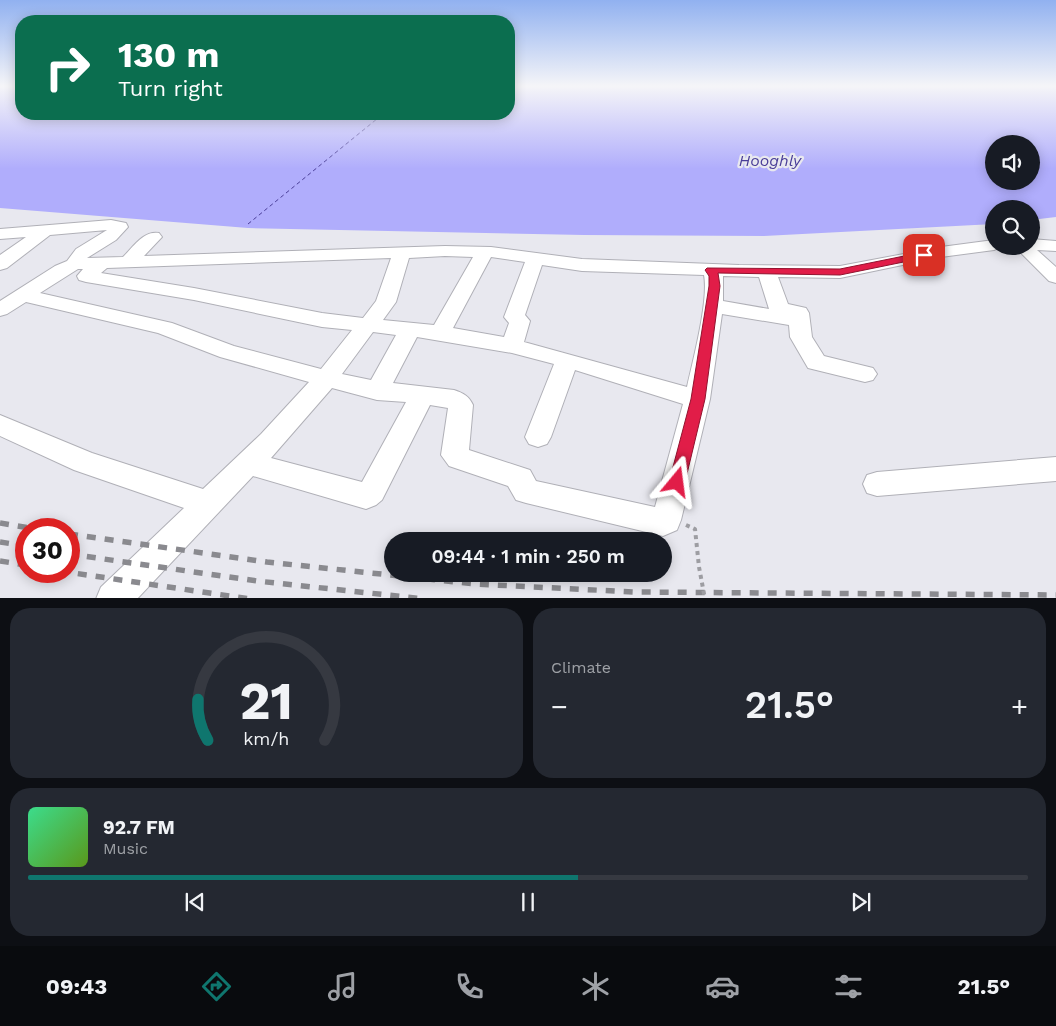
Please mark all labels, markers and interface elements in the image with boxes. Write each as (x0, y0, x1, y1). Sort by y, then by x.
text: 130 m (118, 34, 219, 76)
icon: right (35, 35, 100, 100)
text: Turn right (118, 76, 223, 101)
map controls (985, 135, 1040, 255)
button: sound (985, 135, 1040, 190)
water label: Hooghly (739, 151, 802, 170)
button: search (985, 200, 1040, 255)
pin (903, 234, 945, 276)
icon: arrive (910, 241, 938, 269)
position arrow (650, 455, 702, 507)
speed limit sign: 30 (15, 518, 80, 583)
text: 09:44 · 1 min · 250 m (431, 545, 625, 568)
text: Climate (551, 658, 611, 677)
text: 21 (240, 671, 293, 732)
text: 21.5° (745, 683, 834, 727)
text: − (551, 690, 568, 723)
text: + (1011, 690, 1028, 723)
text: km/h (243, 728, 290, 749)
text: 92.7 FM (103, 816, 175, 839)
text: Music (103, 839, 148, 858)
icon: previous (181, 888, 209, 916)
icon: pause (514, 888, 542, 916)
icon: next (847, 888, 875, 916)
icon: directions (199, 969, 234, 1004)
icon: music (325, 969, 360, 1004)
icon: phone (452, 969, 487, 1004)
icon: climate (578, 969, 613, 1004)
icon: car (705, 969, 740, 1004)
icon: filters (831, 969, 866, 1004)
text: 09:43 (46, 974, 107, 999)
text: 21.5° (958, 974, 1010, 999)

